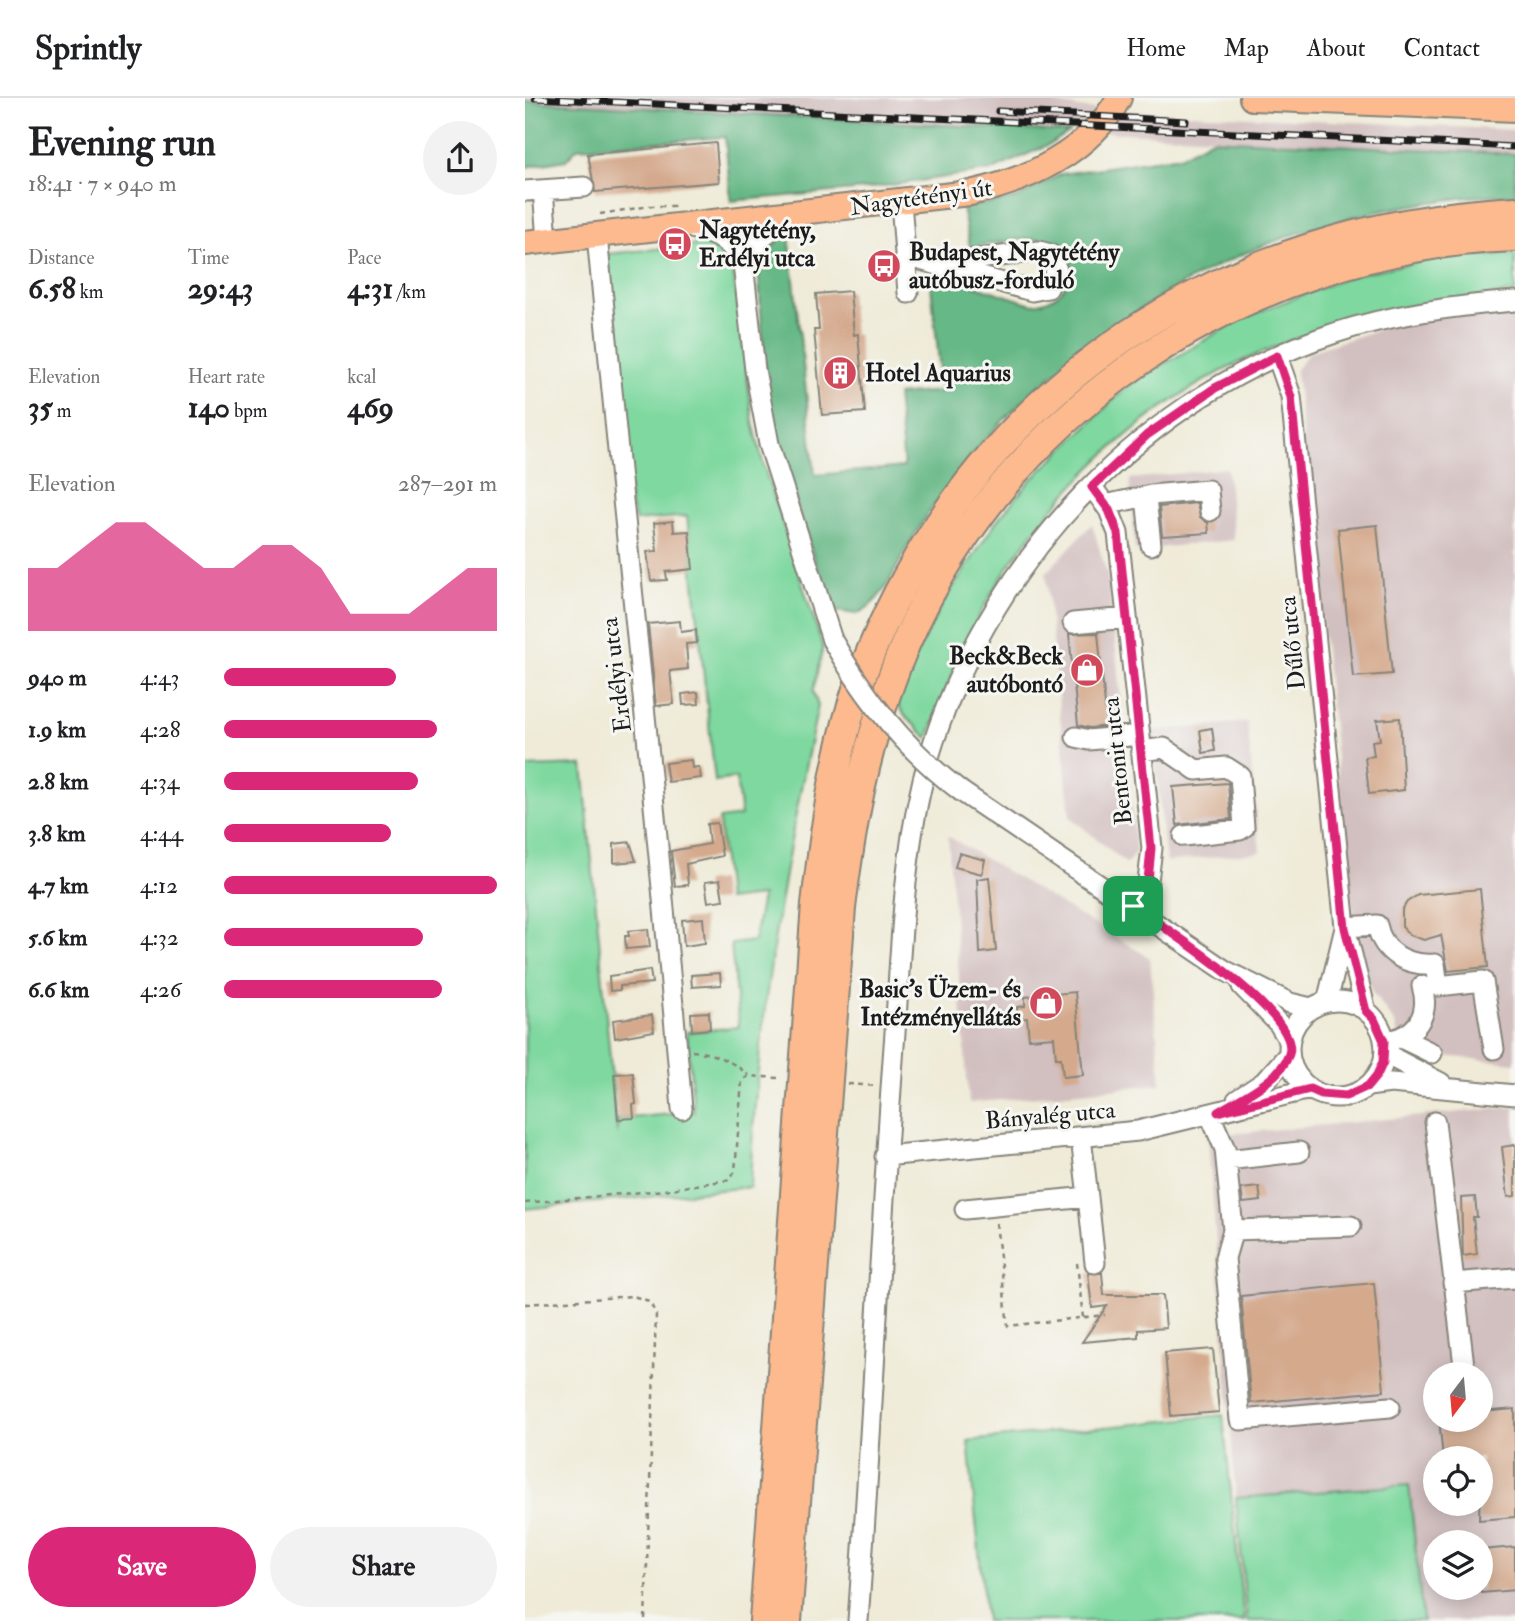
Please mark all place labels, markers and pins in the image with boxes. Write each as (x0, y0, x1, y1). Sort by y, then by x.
place label: Nagytétény, Erdélyi utca (698, 215, 816, 274)
bus stop icon: Nagytétény, Erdélyi utca (656, 225, 694, 263)
place label: Budapest, Nagytétény autóbusz-forduló (909, 237, 1121, 296)
bus stop icon: Budapest, Nagytétény autóbusz-forduló (865, 247, 903, 285)
building icon: Hotel Aquarius (821, 354, 859, 392)
place label: Hotel Aquarius (865, 358, 1011, 389)
place label: Beck&Beck autóbontó (949, 641, 1063, 700)
shop icon: Beck&Beck autóbontó (1068, 651, 1106, 689)
pin (1103, 876, 1163, 936)
place label: Basic's Üzem- és Intézményellátás (859, 974, 1021, 1033)
shop icon: Basic's Üzem- és Intézményellátás (1027, 984, 1065, 1022)

